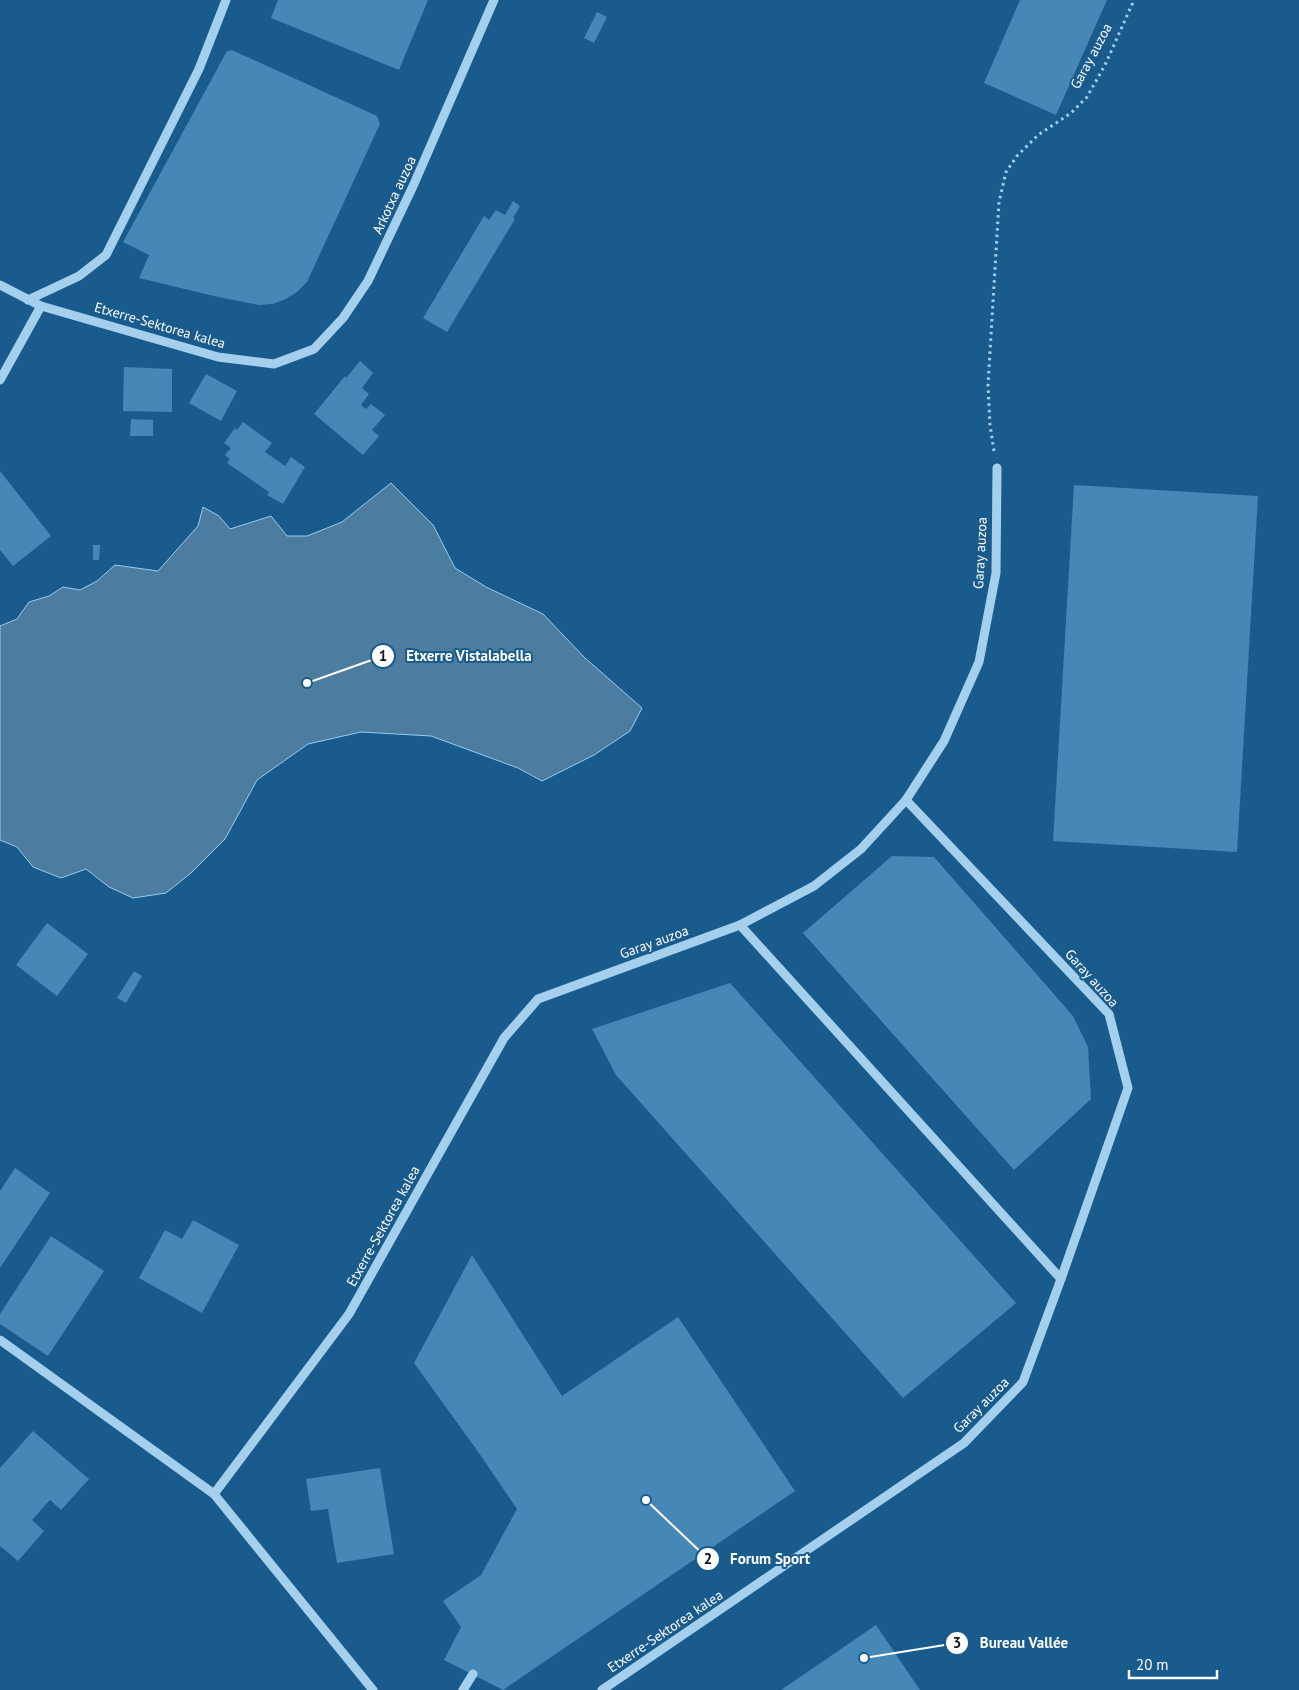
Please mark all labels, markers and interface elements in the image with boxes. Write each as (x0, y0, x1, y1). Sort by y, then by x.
street label: Garay auzoa (1066, 20, 1116, 92)
street label: Arkotxa auzoa (368, 153, 420, 237)
street label: Etxerre-Sektorea kalea (92, 298, 228, 352)
street label: Garay auzoa (969, 517, 991, 589)
callout: Etxerre Vistalabella (371, 641, 542, 671)
text: 1 (379, 646, 387, 665)
text: Etxerre Vistalabella (406, 646, 532, 665)
street label: Garay auzoa (617, 921, 691, 963)
street label: Garay auzoa (1061, 945, 1123, 1011)
street label: Etxerre-Sektorea kalea (342, 1162, 424, 1290)
street label: Garay auzoa (949, 1373, 1013, 1437)
callout: Forum Sport (695, 1544, 820, 1574)
text: 2 (704, 1549, 712, 1568)
text: Forum Sport (730, 1549, 811, 1568)
street label: Etxerre-Sektorea kalea (604, 1586, 726, 1676)
callout: Bureau Vallée (944, 1628, 1078, 1658)
text: 3 (953, 1633, 961, 1652)
text: Bureau Vallée (980, 1633, 1069, 1652)
scale bar (1129, 1648, 1216, 1680)
text: 20 m (1136, 1655, 1169, 1674)

